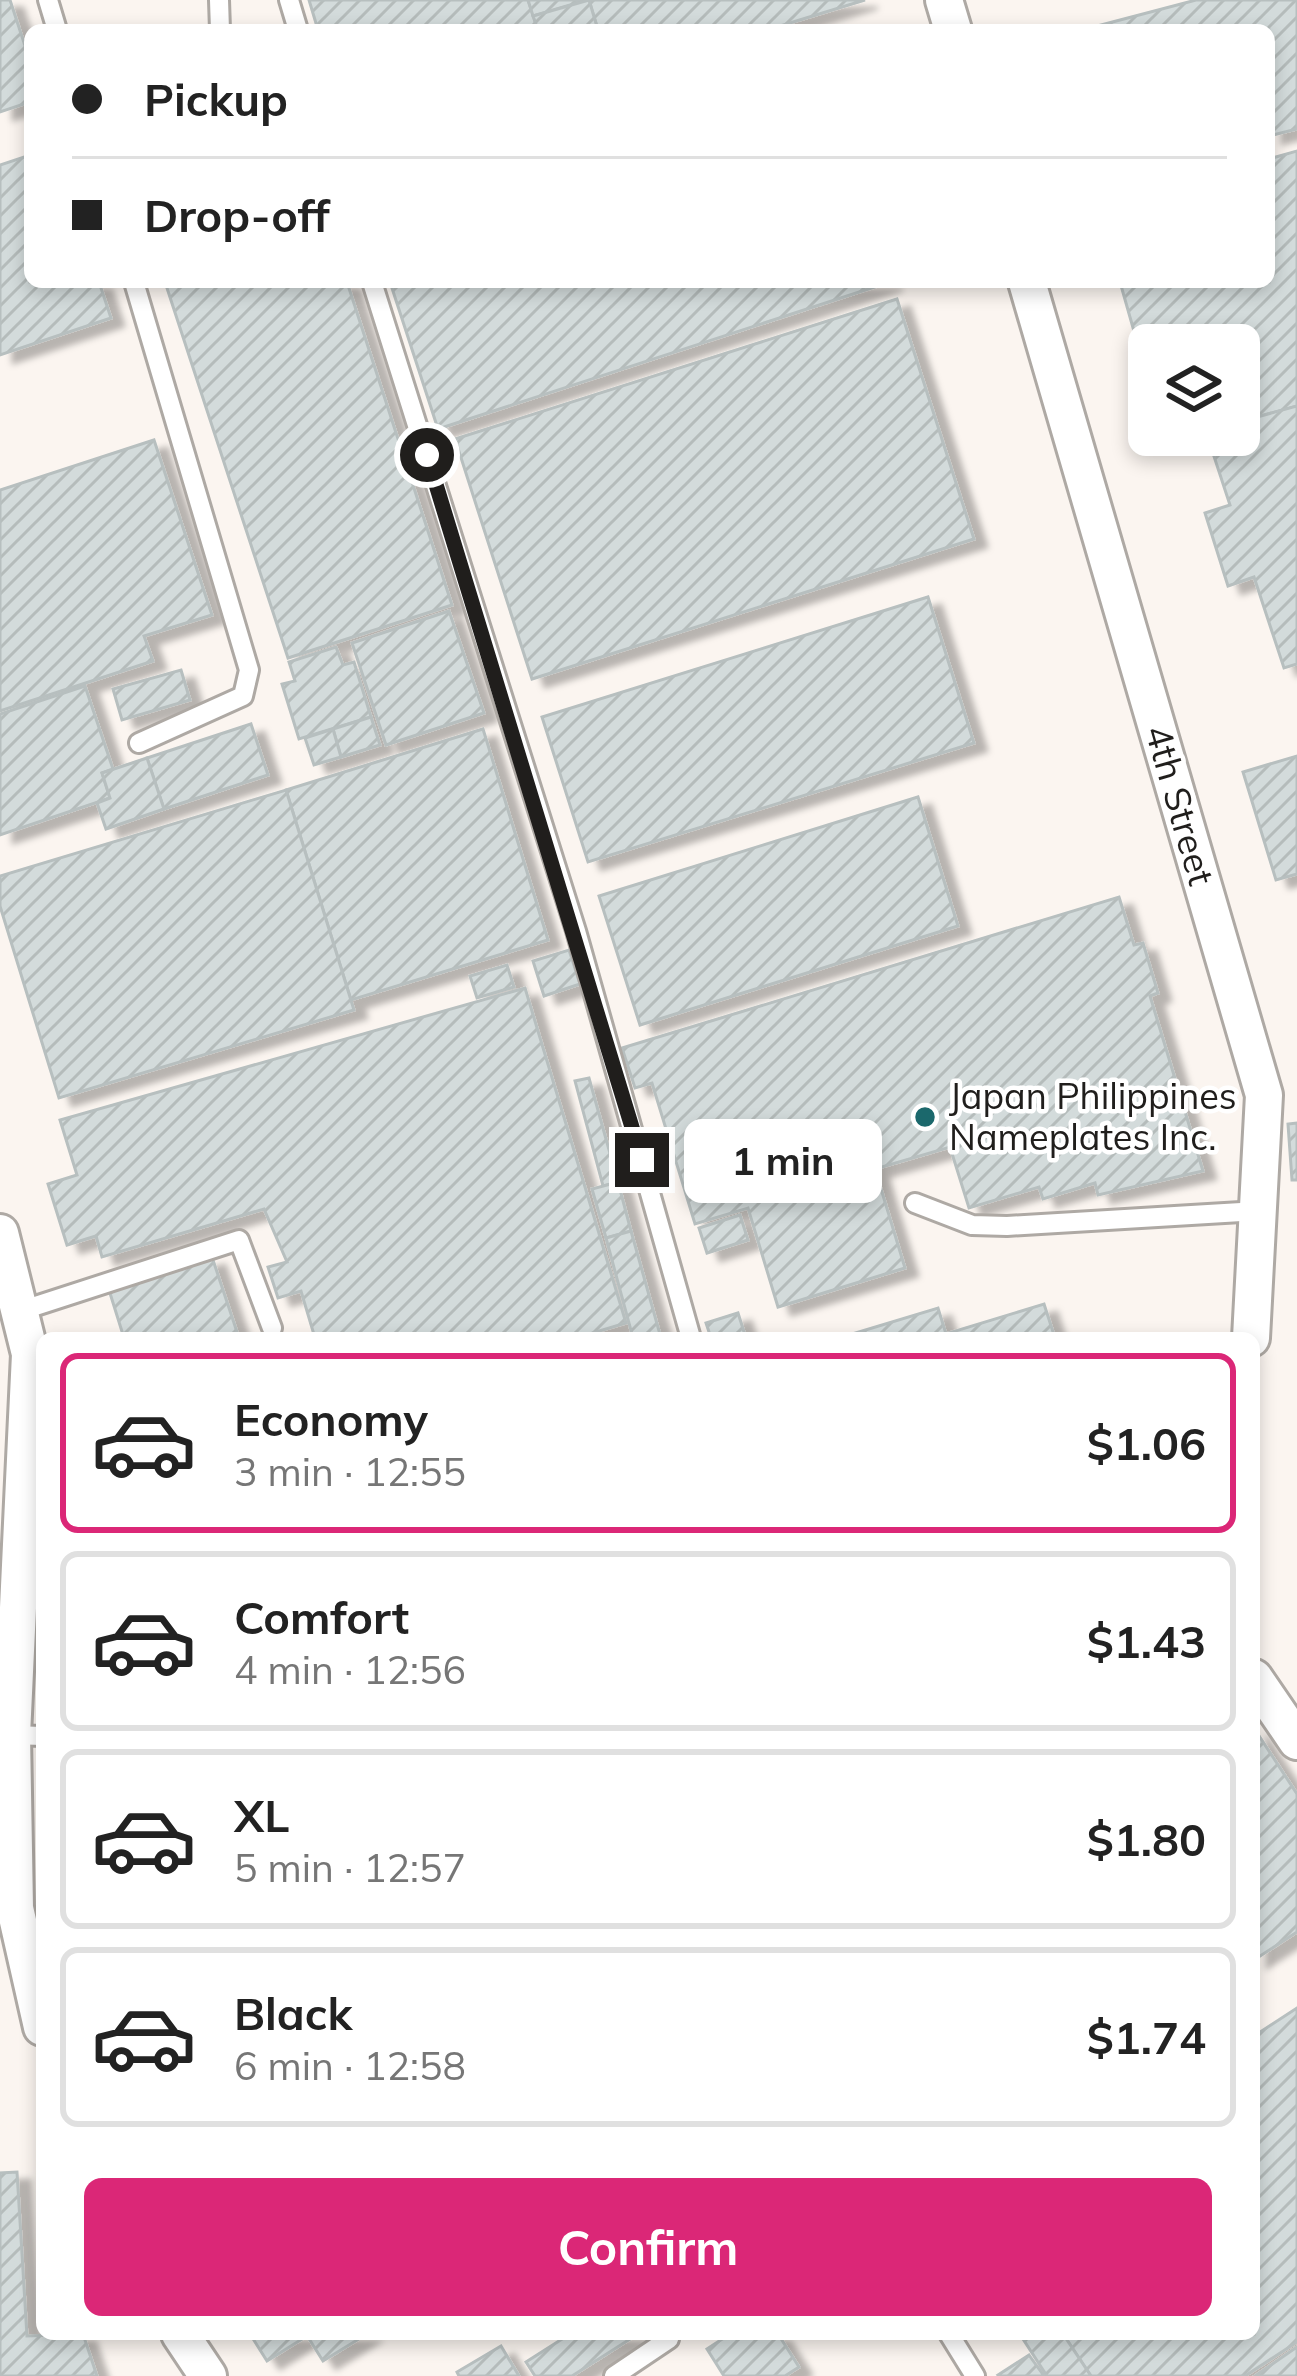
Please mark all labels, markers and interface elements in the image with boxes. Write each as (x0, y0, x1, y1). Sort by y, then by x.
text: Pickup (144, 71, 288, 127)
text: Drop-off (144, 187, 330, 243)
map controls (1128, 324, 1260, 456)
button: layers (1128, 324, 1260, 456)
route start (400, 428, 454, 482)
street label: 4th Street (1136, 720, 1225, 890)
place label: Japan Philippines Nameplates Inc. (949, 1073, 1237, 1159)
marker: Japan Philippines Nameplates Inc. (912, 1104, 938, 1130)
callout: 1 min (684, 1118, 882, 1202)
route end (615, 1133, 669, 1187)
text: 1 min (732, 1136, 834, 1185)
icon: car (90, 1389, 198, 1497)
text: Economy (234, 1391, 428, 1447)
text: $1.06 (1087, 1415, 1206, 1471)
text: 3 min · 12:55 (234, 1447, 466, 1496)
icon: car (90, 1587, 198, 1695)
text: Comfort (234, 1589, 409, 1645)
text: $1.43 (1087, 1613, 1206, 1669)
text: 4 min · 12:56 (234, 1645, 466, 1694)
icon: car (90, 1785, 198, 1893)
text: XL (234, 1787, 289, 1843)
text: $1.80 (1087, 1811, 1206, 1867)
text: 5 min · 12:57 (234, 1843, 466, 1892)
icon: car (90, 1983, 198, 2091)
text: Black (234, 1985, 352, 2041)
text: $1.74 (1087, 2009, 1206, 2065)
text: 6 min · 12:58 (234, 2041, 466, 2090)
button: Confirm (84, 2178, 1212, 2316)

